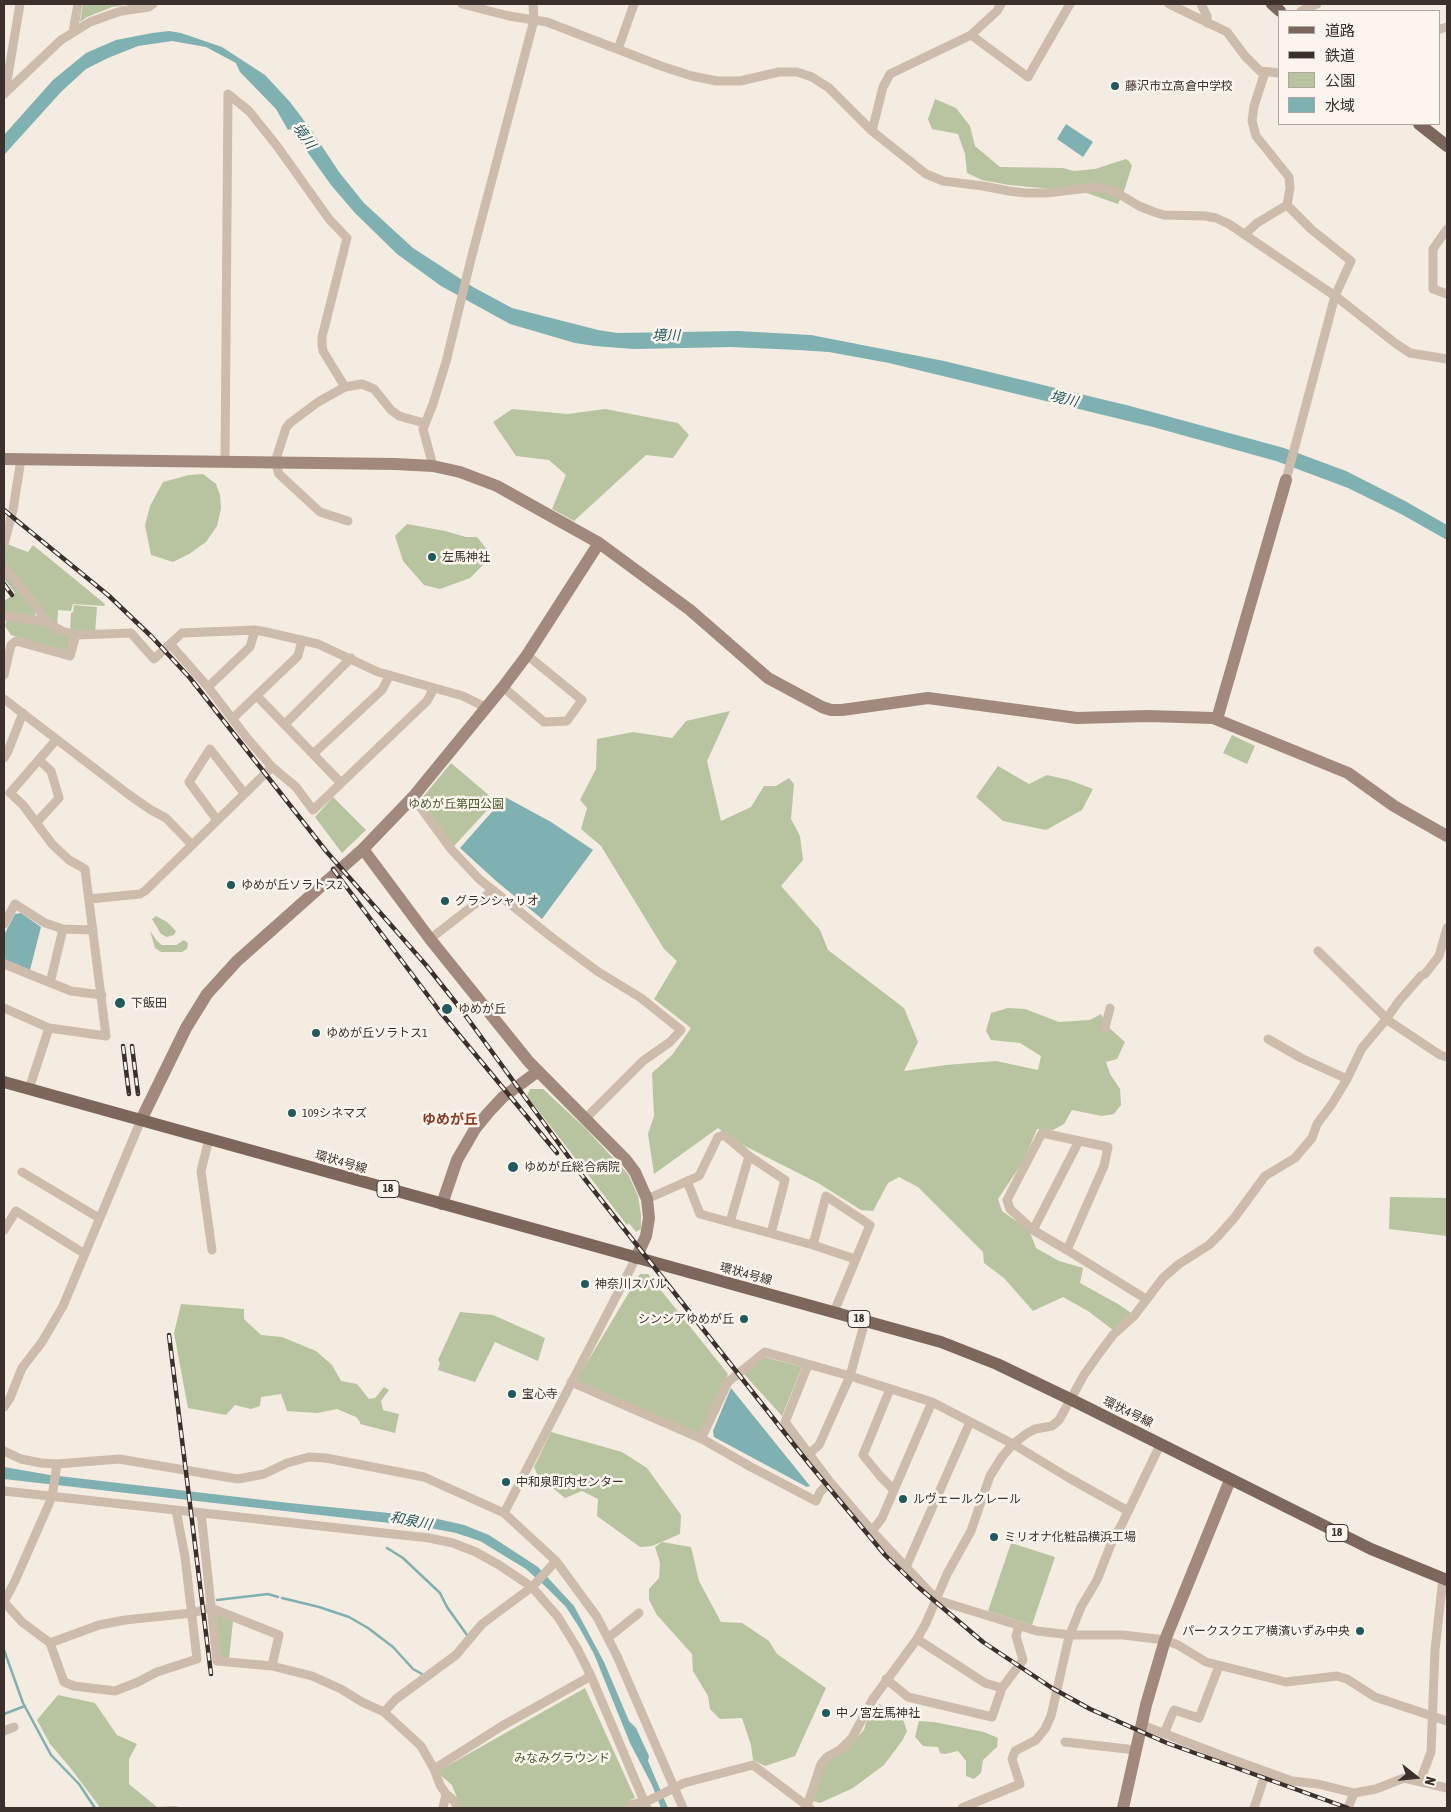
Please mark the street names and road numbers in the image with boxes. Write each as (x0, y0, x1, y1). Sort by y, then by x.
street label: 環状4号線 (313, 1148, 369, 1176)
road number: 18 (377, 1180, 399, 1198)
street label: 環状4号線 (718, 1260, 774, 1288)
road number: 18 (848, 1310, 870, 1328)
street label: 環状4号線 (1101, 1394, 1155, 1430)
road number: 18 (1326, 1525, 1348, 1542)

